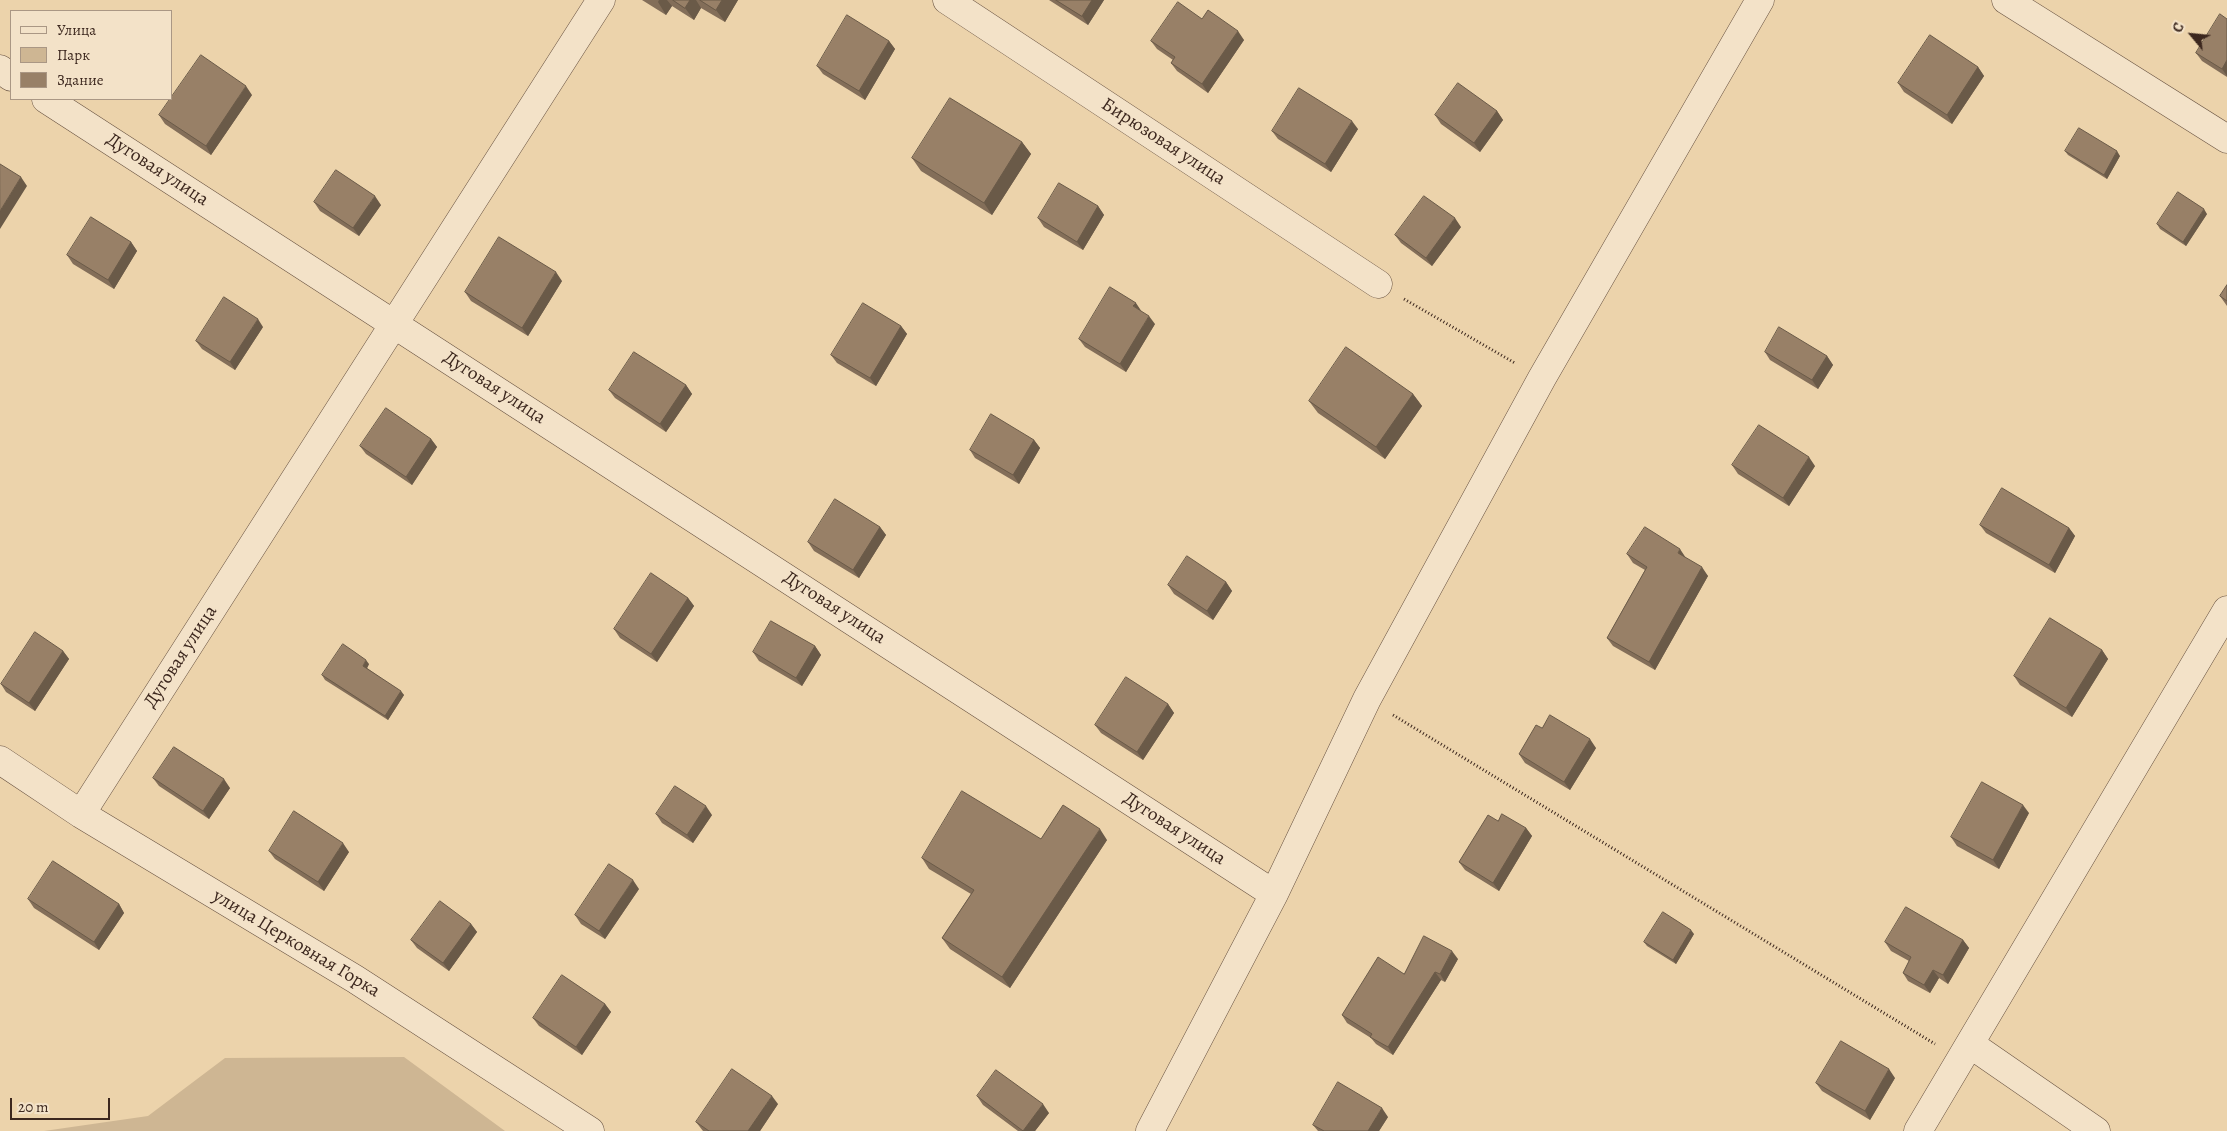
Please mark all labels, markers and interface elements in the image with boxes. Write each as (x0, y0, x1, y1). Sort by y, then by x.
legend (10, 10, 172, 100)
north arrow (2167, 10, 2217, 60)
text: С (2168, 19, 2189, 36)
text: Улица (57, 20, 96, 40)
text: Парк (57, 45, 90, 65)
text: Здание (57, 70, 104, 90)
street label: Бирюзовая улица (1097, 93, 1229, 191)
street label: Дуговая улица (102, 128, 212, 212)
street label: Дуговая улица (439, 346, 549, 430)
street label: Дуговая улица (779, 566, 889, 650)
street label: Дуговая улица (139, 602, 223, 712)
street label: Дуговая улица (1119, 787, 1229, 871)
street label: улица Церковная Горка (208, 885, 384, 1003)
scale bar (12, 1088, 112, 1120)
text: 20 m (18, 1097, 49, 1117)

